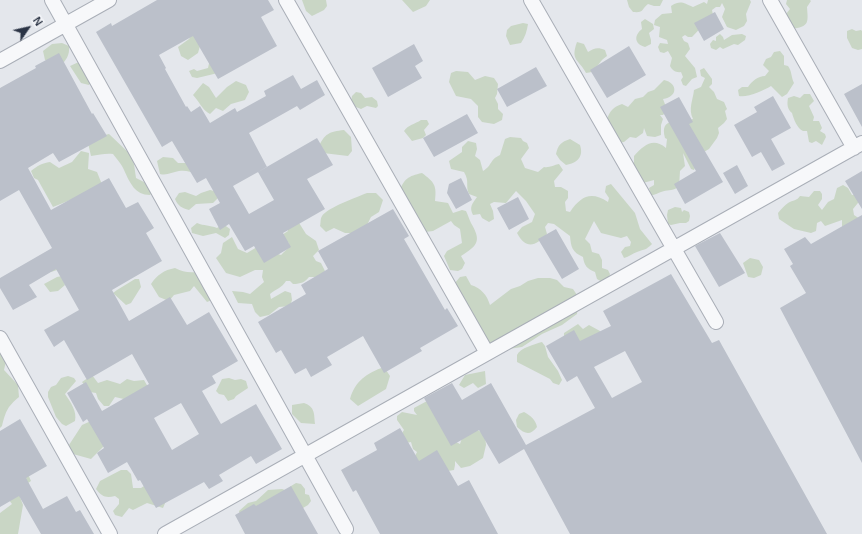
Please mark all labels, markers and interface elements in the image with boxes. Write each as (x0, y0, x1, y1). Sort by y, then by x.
north arrow (8, 8, 48, 48)
text: N (31, 15, 45, 28)

